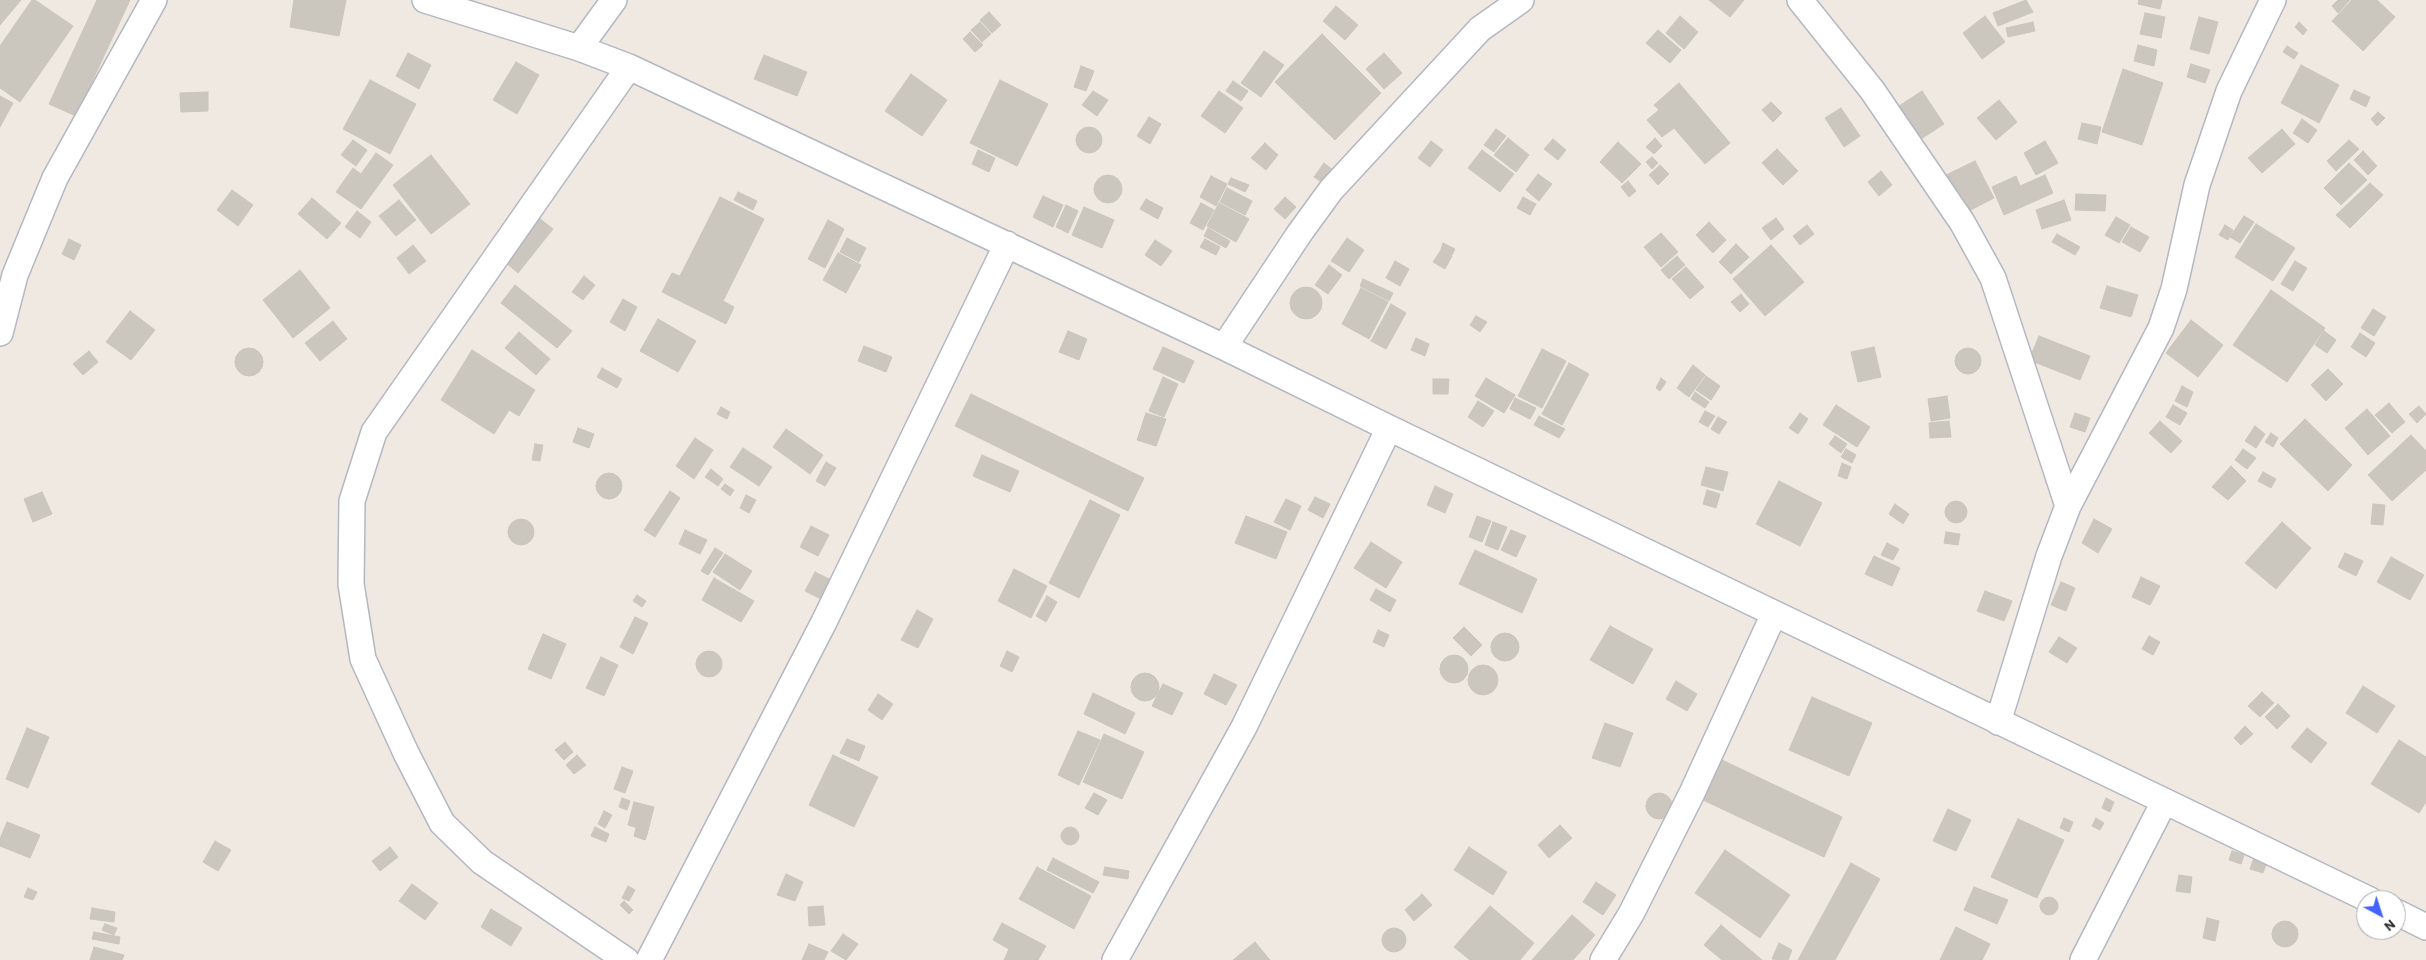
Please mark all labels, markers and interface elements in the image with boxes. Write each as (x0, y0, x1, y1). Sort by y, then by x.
north arrow (2356, 890, 2406, 940)
text: N (2381, 917, 2399, 936)

